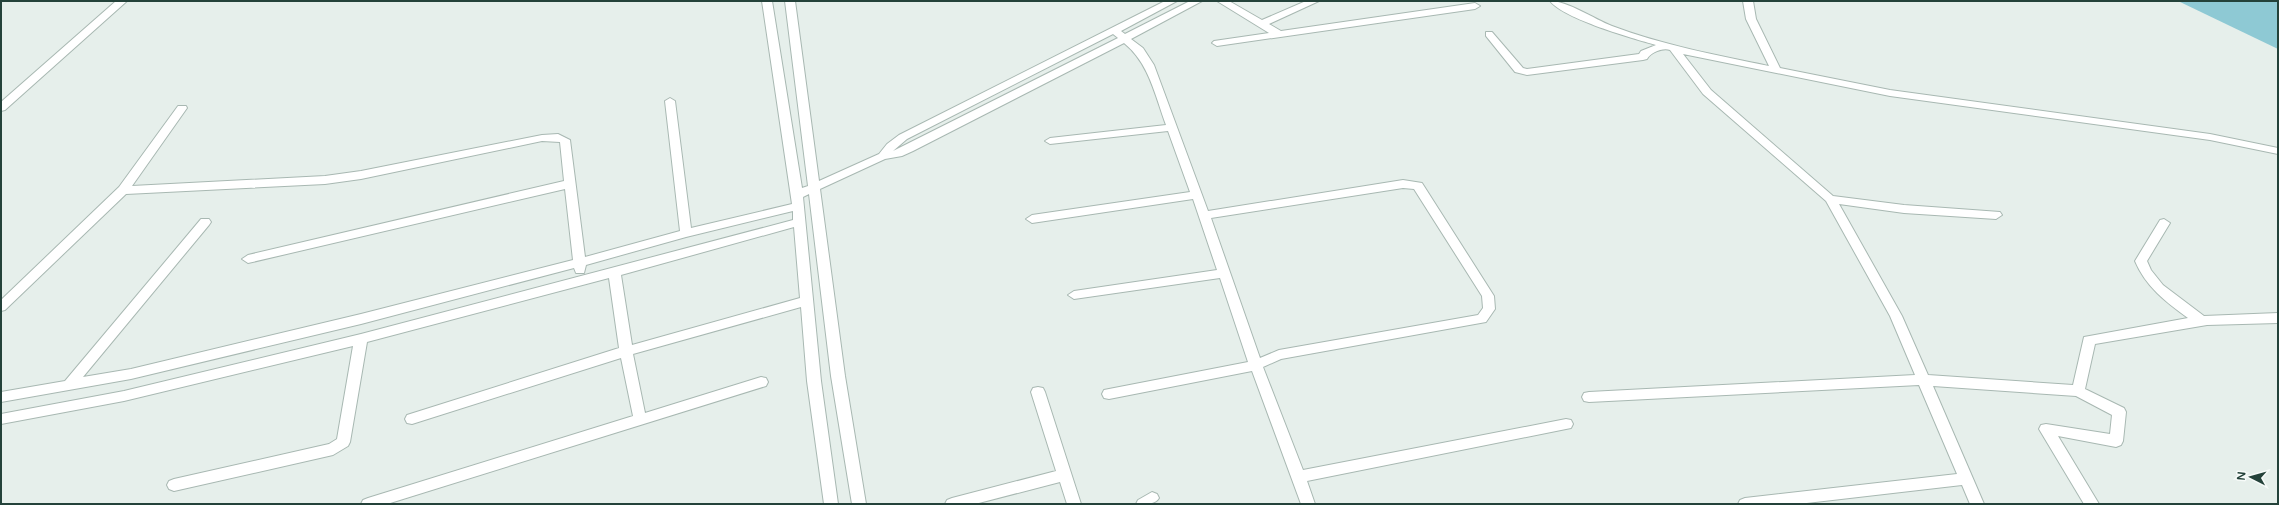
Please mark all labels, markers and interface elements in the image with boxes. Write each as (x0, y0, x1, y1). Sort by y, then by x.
north arrow (2231, 457, 2271, 497)
text: N (2235, 471, 2248, 481)

